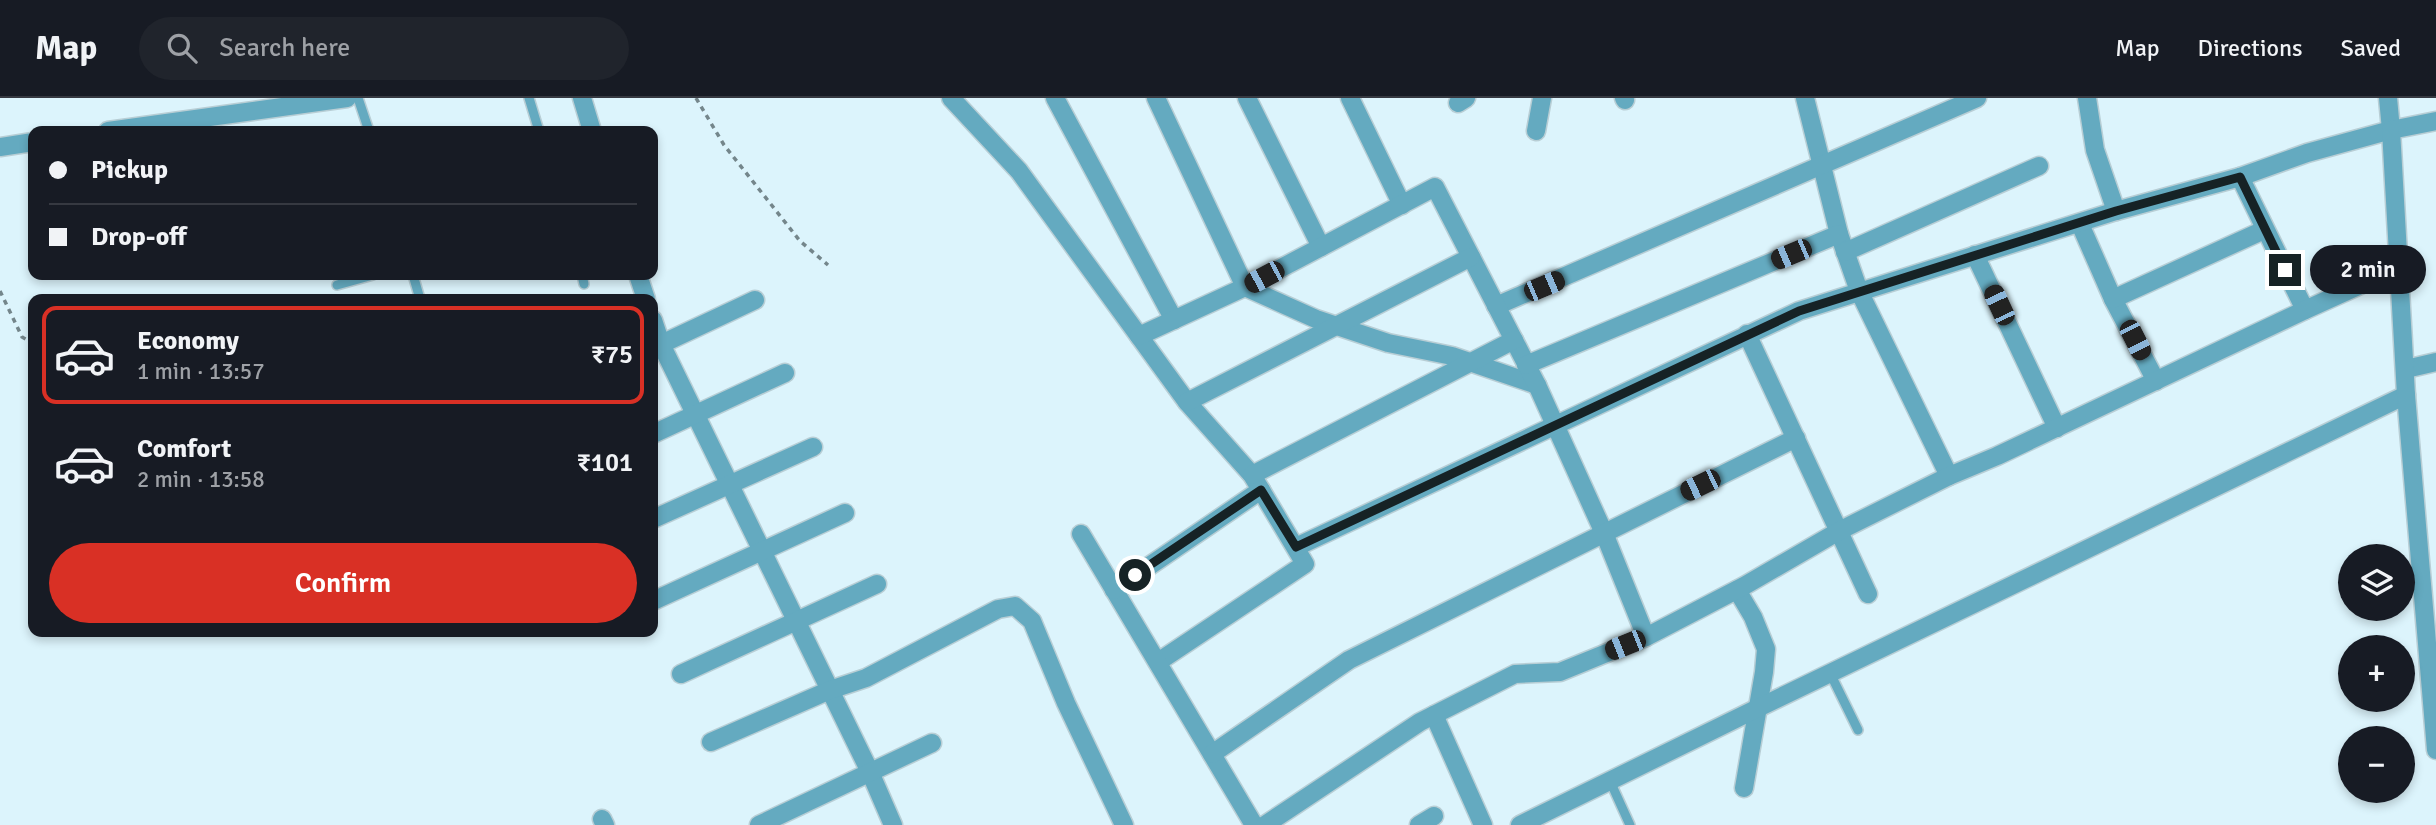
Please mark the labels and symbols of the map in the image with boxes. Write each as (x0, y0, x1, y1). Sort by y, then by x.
car (1768, 236, 1815, 272)
callout: 2 min (2310, 246, 2425, 294)
route end (2269, 254, 2301, 286)
car (1241, 258, 1288, 296)
car (1521, 268, 1568, 304)
car (1981, 282, 2018, 328)
car (2117, 317, 2154, 363)
car (1677, 466, 1724, 504)
route start (1119, 559, 1151, 591)
car (1602, 627, 1649, 663)

